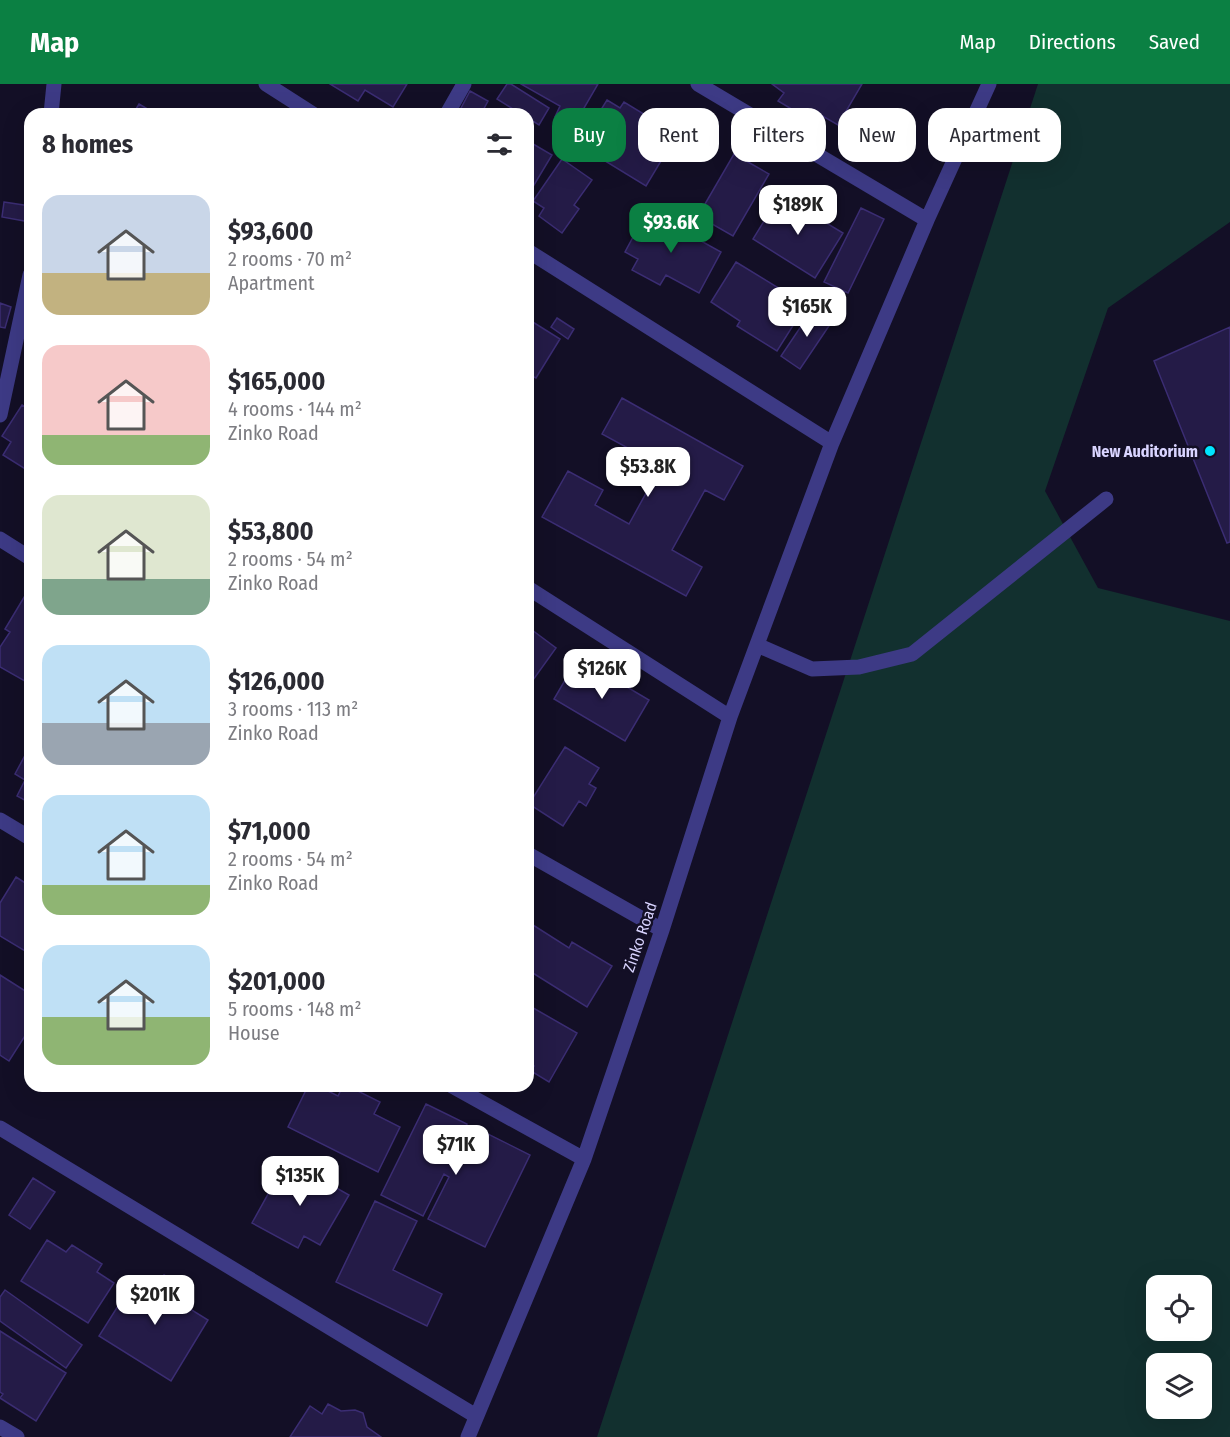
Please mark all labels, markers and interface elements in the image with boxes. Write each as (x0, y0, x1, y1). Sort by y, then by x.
text: Map (30, 26, 79, 59)
text: Map (959, 29, 996, 55)
text: Directions (1029, 29, 1116, 55)
text: Saved (1149, 29, 1200, 55)
chip: Buy (552, 108, 626, 162)
chip: Rent (638, 108, 719, 162)
chip: Filters (731, 108, 826, 162)
chip: New (838, 108, 916, 162)
chip: Apartment (928, 108, 1061, 162)
icon: filters (483, 128, 516, 161)
text: 8 homes (42, 129, 133, 160)
pin: $189K (756, 185, 840, 236)
text: $189K (773, 192, 823, 216)
pin: $93.6K (622, 203, 720, 254)
text: $93.6K (643, 210, 699, 234)
text: $93,600 (228, 216, 313, 247)
icon: home (90, 219, 162, 291)
text: 2 rooms · 70 m² (228, 247, 352, 271)
text: Apartment (228, 271, 315, 295)
pin: $165K (765, 287, 849, 338)
text: $165K (782, 294, 832, 318)
text: $165,000 (228, 366, 325, 397)
icon: home (90, 369, 162, 441)
text: 4 rooms · 144 m² (228, 397, 362, 421)
text: Zinko Road (228, 421, 319, 445)
place label: New Auditorium (1092, 442, 1198, 461)
marker: New Auditorium (1203, 444, 1217, 458)
pin: $53.8K (599, 447, 697, 498)
text: $53.8K (620, 454, 676, 478)
text: $53,800 (228, 516, 314, 547)
icon: home (90, 519, 162, 591)
text: 2 rooms · 54 m² (228, 547, 353, 571)
text: Zinko Road (228, 571, 319, 595)
pin: $126K (560, 649, 644, 700)
text: $126K (577, 656, 627, 680)
text: $126,000 (228, 666, 325, 697)
icon: home (90, 669, 162, 741)
text: 3 rooms · 113 m² (228, 697, 358, 721)
text: Zinko Road (228, 721, 319, 745)
text: $71,000 (228, 816, 311, 847)
icon: home (90, 819, 162, 891)
text: 2 rooms · 54 m² (228, 847, 353, 871)
text: Zinko Road (228, 871, 319, 895)
street label: Zinko Road (619, 900, 661, 974)
text: $201,000 (228, 966, 325, 997)
icon: home (90, 969, 162, 1041)
text: 5 rooms · 148 m² (228, 997, 362, 1021)
text: House (228, 1021, 280, 1045)
pin: $71K (420, 1125, 492, 1176)
text: $71K (437, 1132, 475, 1156)
pin: $135K (258, 1156, 342, 1207)
text: $135K (276, 1163, 324, 1187)
pin: $201K (113, 1275, 197, 1326)
map controls (1146, 1275, 1212, 1419)
button: locate (1146, 1275, 1212, 1341)
text: $201K (130, 1282, 180, 1306)
button: layers (1146, 1353, 1212, 1419)

